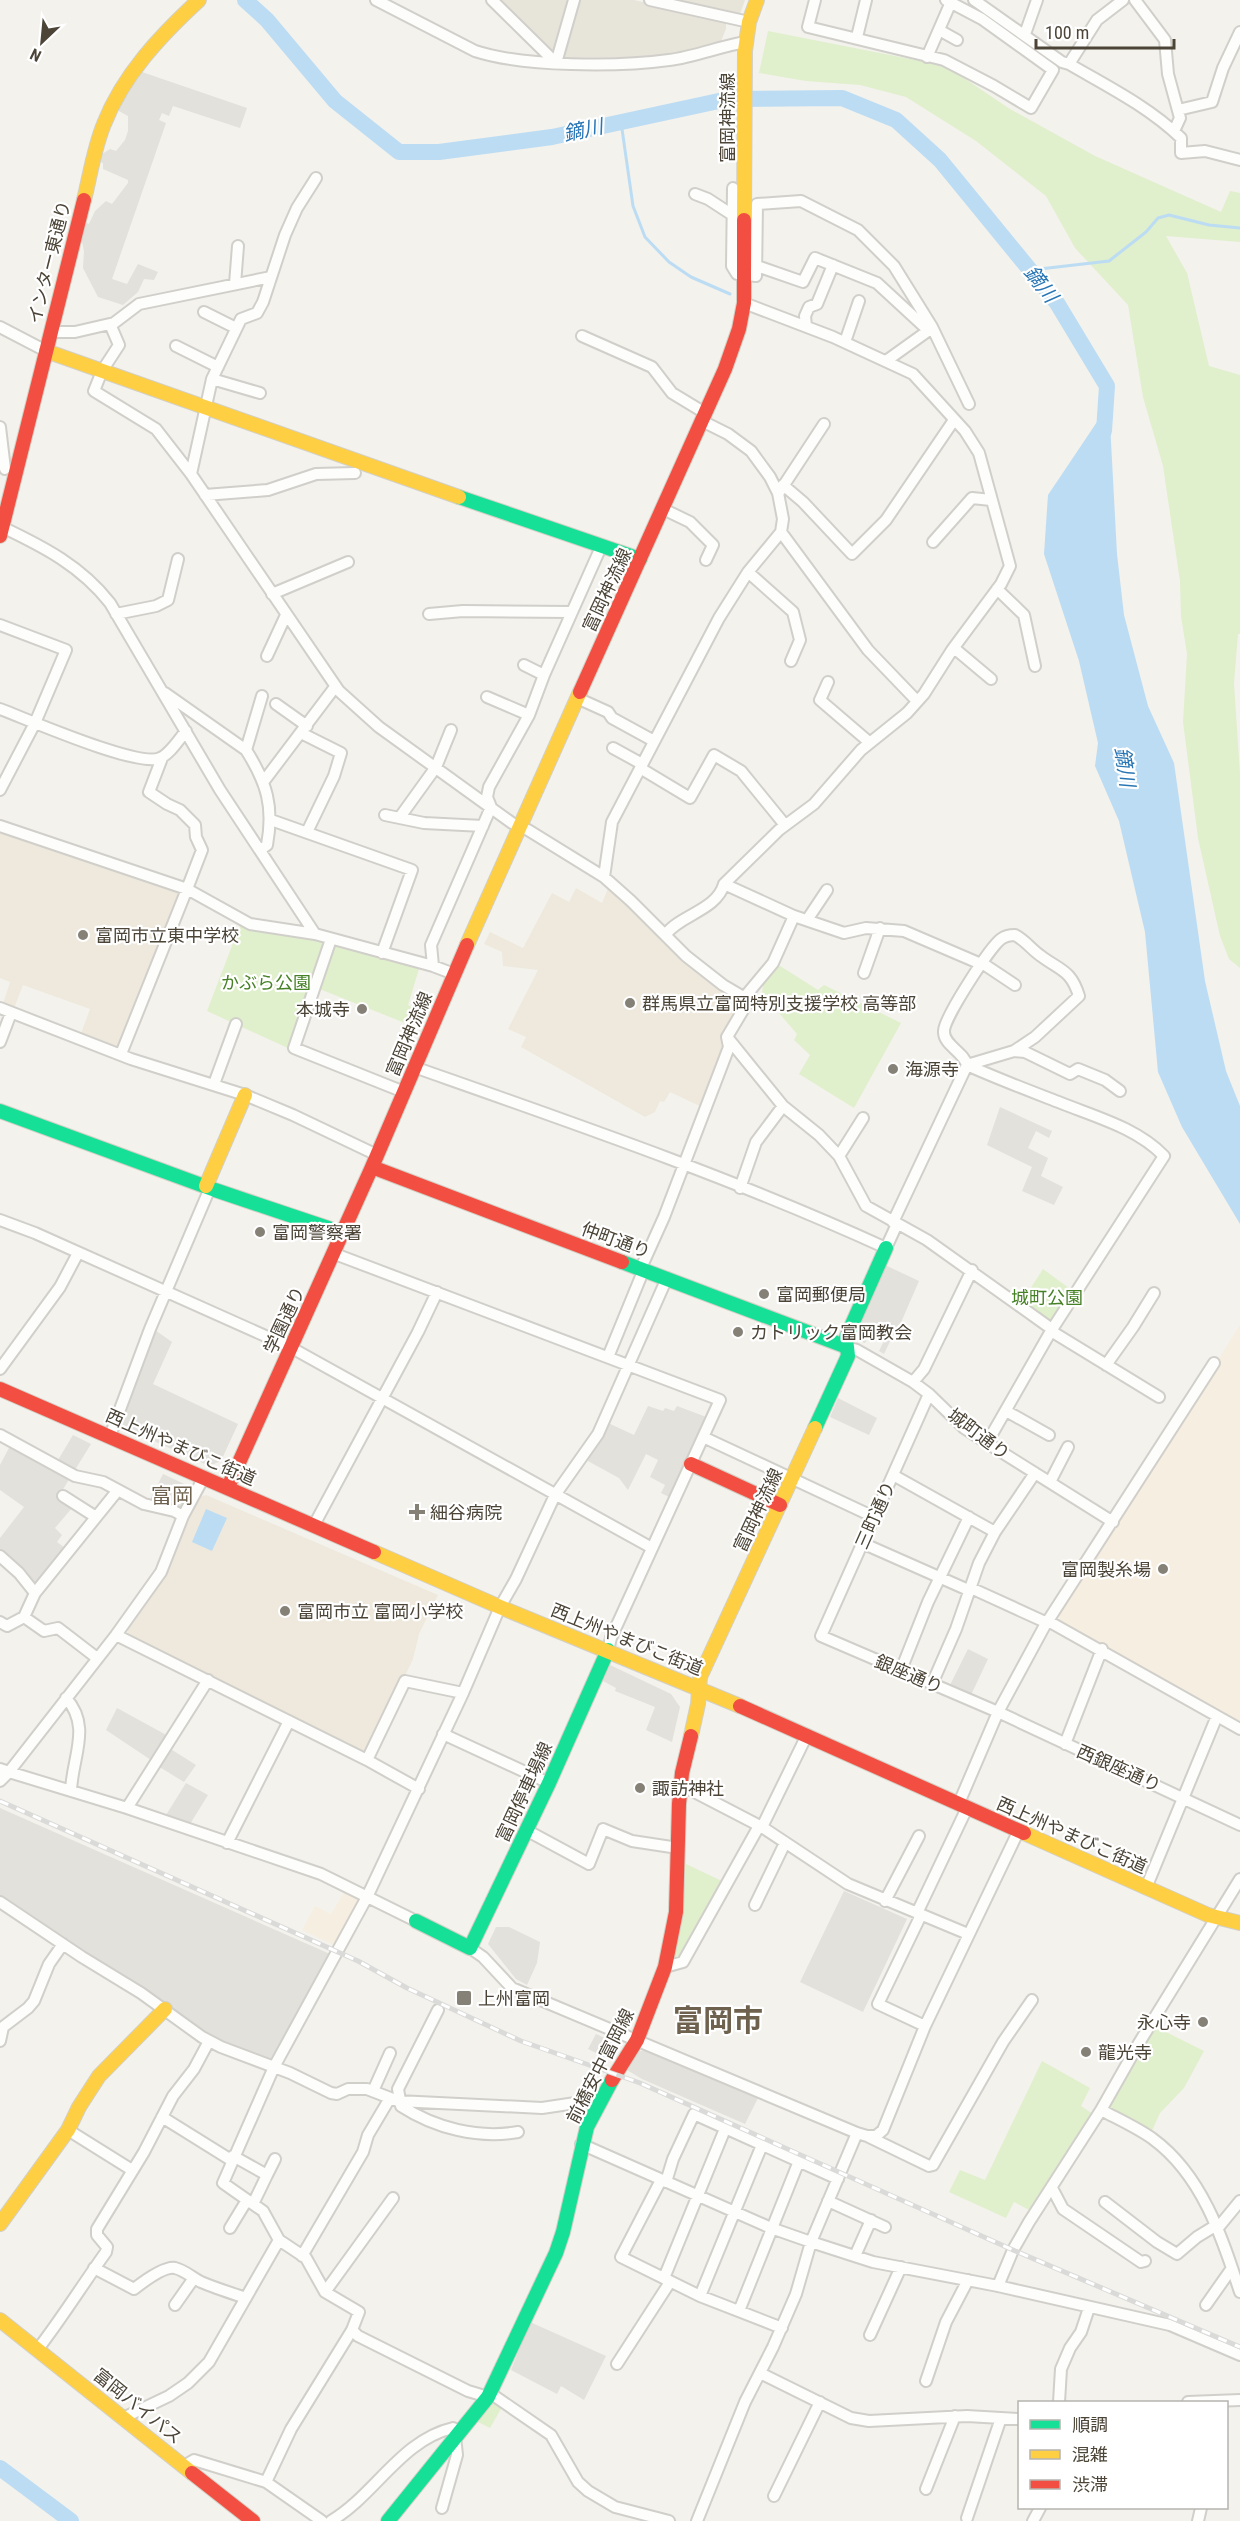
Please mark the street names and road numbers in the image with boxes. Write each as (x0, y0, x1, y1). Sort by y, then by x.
street label: 富岡神流線 (717, 73, 738, 163)
street label: インター東通り (24, 198, 74, 326)
street label: 富岡神流線 (578, 545, 636, 635)
street label: 富岡神流線 (382, 988, 436, 1080)
street label: 仲町通り (579, 1218, 653, 1262)
street label: 学園通り (259, 1283, 309, 1357)
street label: 西上州やまびこ街道 (103, 1404, 259, 1490)
street label: 城町通り (944, 1404, 1014, 1464)
street label: 富岡神流線 (729, 1465, 787, 1555)
street label: 三町通り (851, 1478, 899, 1552)
street label: 西上州やまびこ街道 (548, 1599, 706, 1679)
street label: 銀座通り (872, 1650, 946, 1698)
street label: 富岡停車場線 (492, 1739, 556, 1845)
street label: 西銀座通り (1074, 1740, 1164, 1796)
street label: 西上州やまびこ街道 (994, 1792, 1150, 1878)
street label: 前橋安中富岡線 (562, 2005, 638, 2127)
street label: 富岡バイパス (90, 2364, 186, 2448)

